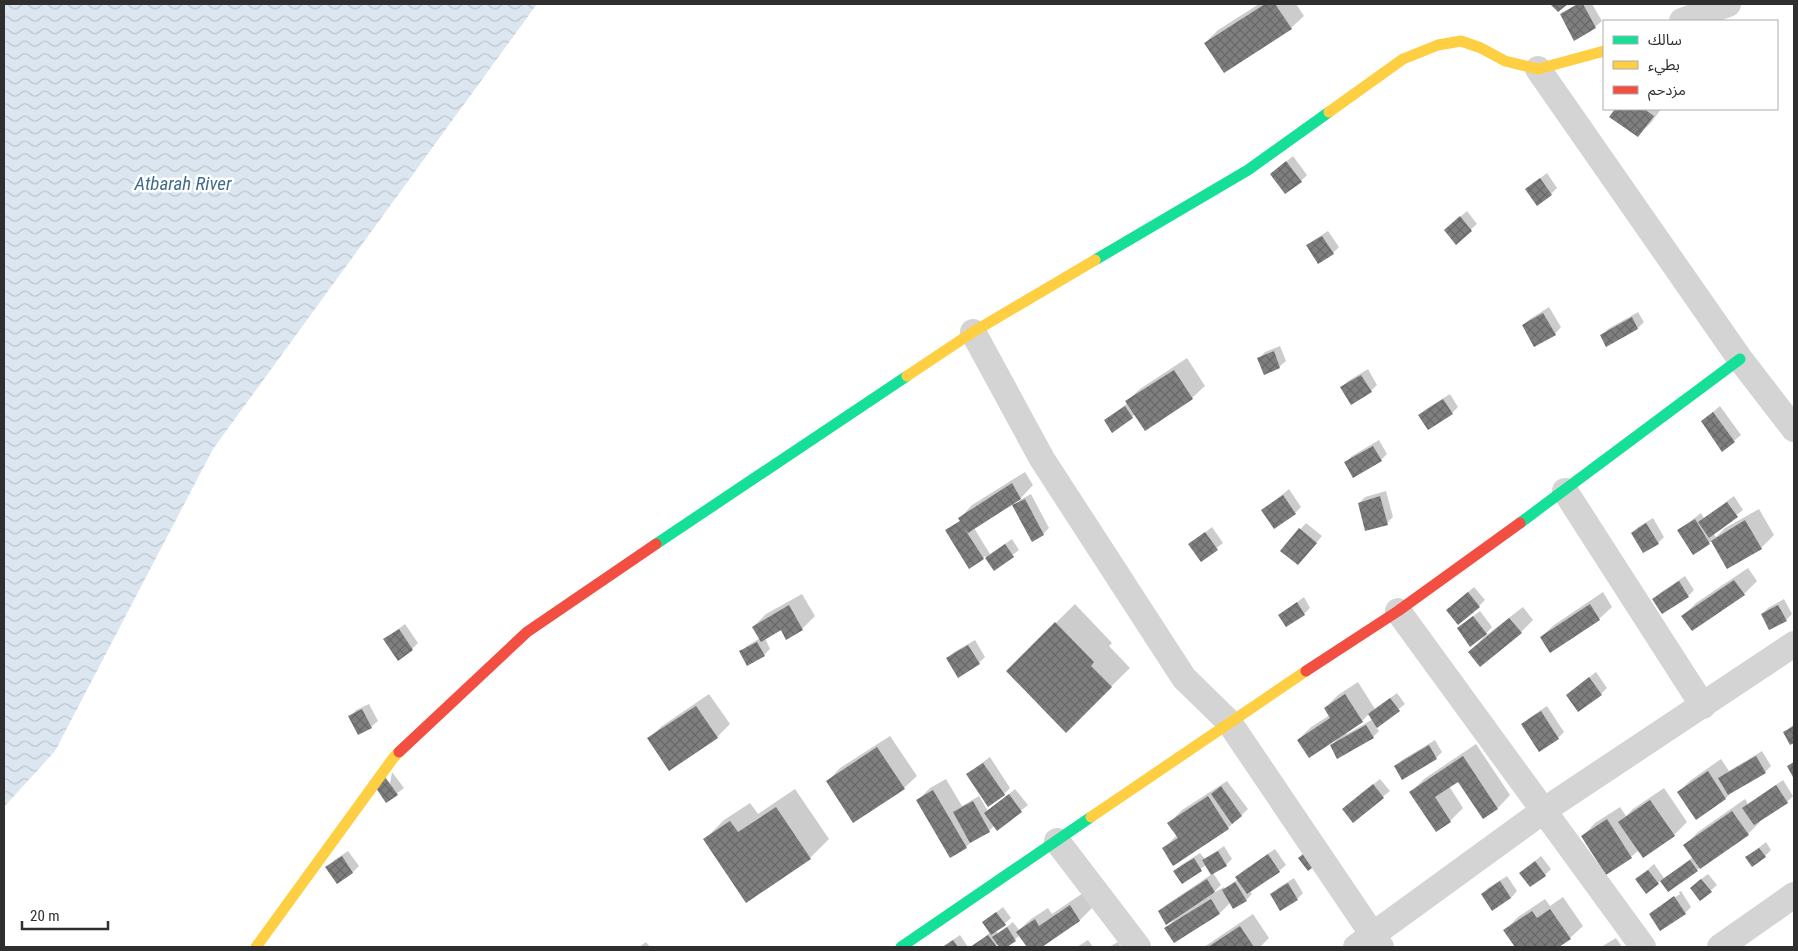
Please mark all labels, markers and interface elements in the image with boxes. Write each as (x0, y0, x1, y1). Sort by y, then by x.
legend (1603, 20, 1778, 110)
text: سالك (1648, 31, 1682, 49)
text: بطيء (1648, 56, 1680, 76)
text: مزدحم (1648, 81, 1686, 101)
water label: Atbarah River (133, 172, 232, 195)
scale bar (22, 898, 109, 930)
text: 20 m (30, 907, 60, 925)

